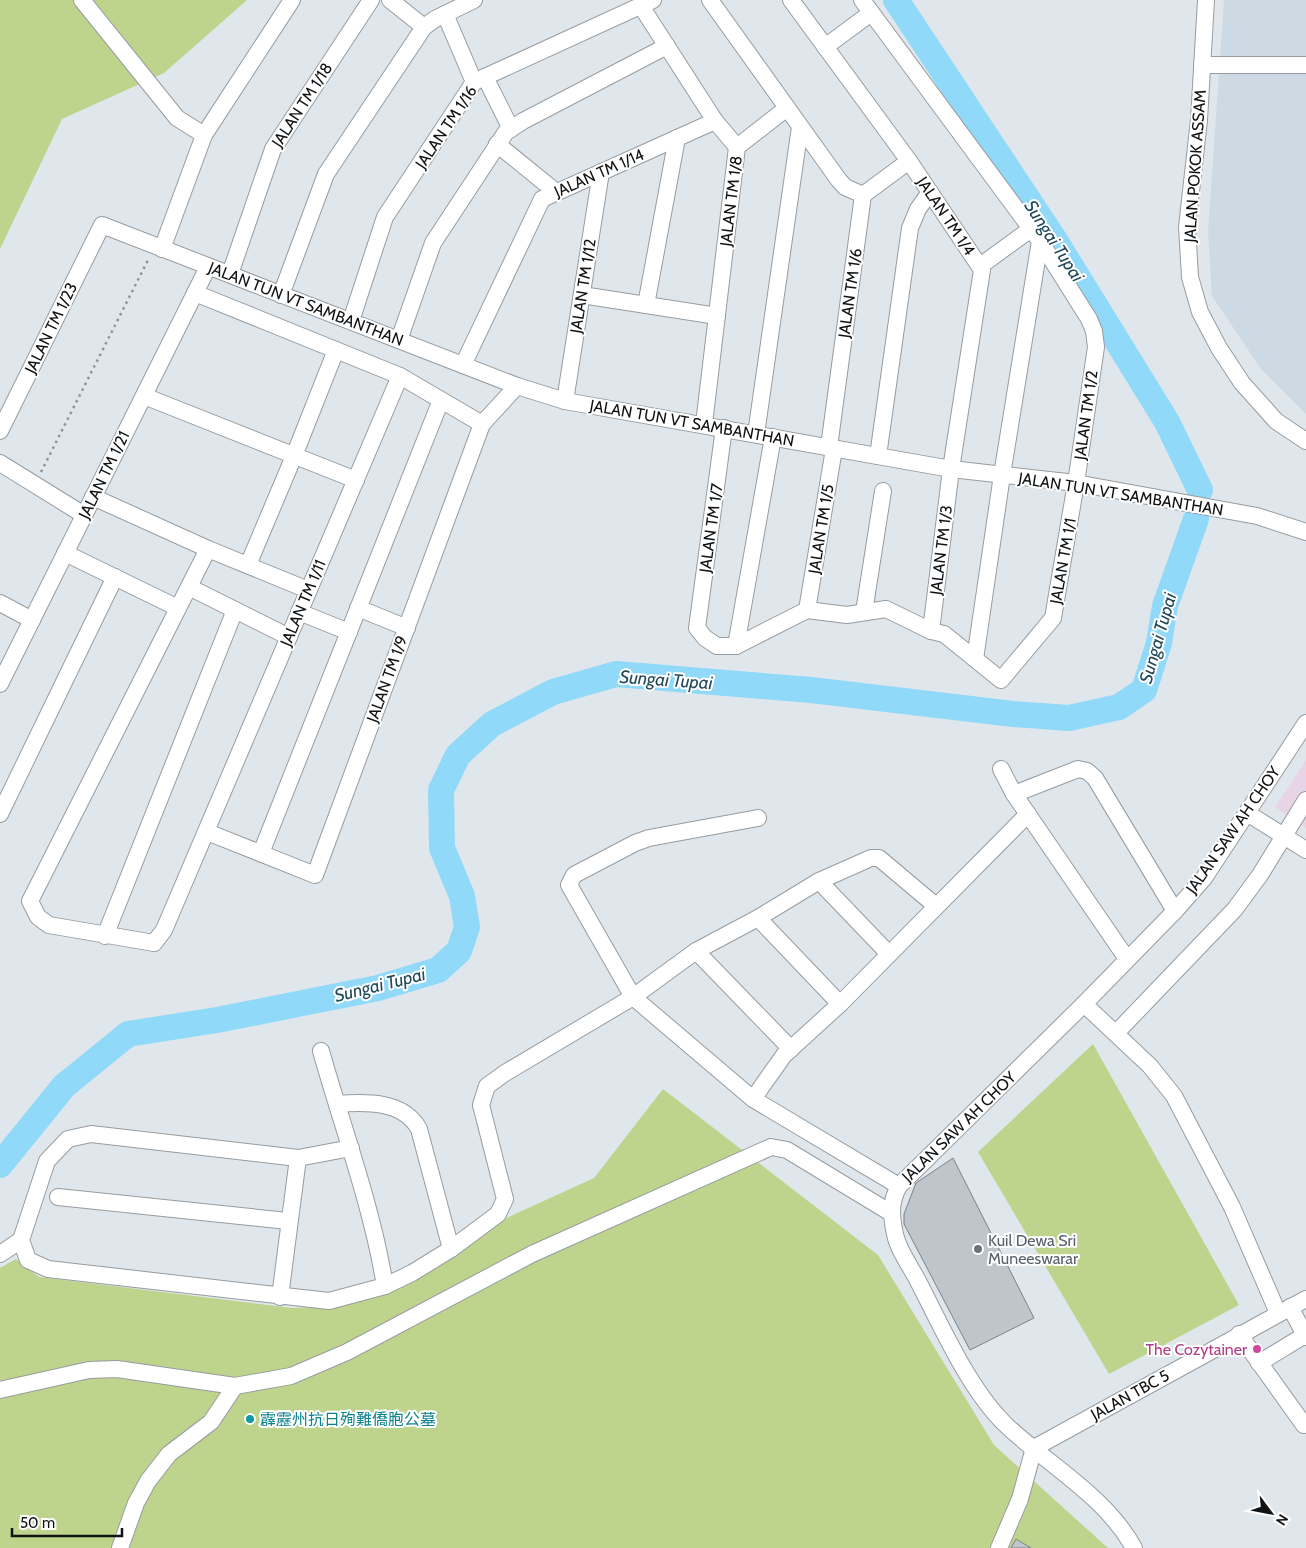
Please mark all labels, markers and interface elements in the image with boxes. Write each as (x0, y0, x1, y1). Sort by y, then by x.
street label: JALAN TM 1/18 (267, 59, 336, 152)
street label: JALAN TM 1/16 (411, 82, 481, 173)
street label: JALAN POKOK ASSAM (1180, 89, 1210, 244)
street label: JALAN TM 1/14 (550, 145, 647, 202)
street label: JALAN TM 1/8 (716, 154, 746, 249)
street label: JALAN TM 1/4 (912, 172, 979, 259)
water label: Sungai Tupai (1019, 196, 1089, 287)
street label: JALAN TM 1/12 (566, 237, 600, 336)
street label: JALAN TM 1/6 (834, 247, 866, 340)
street label: JALAN TUN VT SAMBANTHAN (205, 258, 406, 350)
street label: JALAN TM 1/23 (20, 279, 81, 377)
street label: JALAN TM 1/2 (1070, 369, 1102, 462)
street label: JALAN TUN VT SAMBANTHAN (587, 395, 796, 450)
street label: JALAN TM 1/21 (74, 428, 133, 523)
street label: JALAN TUN VT SAMBANTHAN (1016, 468, 1225, 520)
street label: JALAN TM 1/7 (695, 482, 727, 575)
street label: JALAN TM 1/5 (804, 483, 837, 576)
street label: JALAN TM 1/3 (926, 504, 956, 597)
street label: JALAN TM 1/1 (1046, 517, 1080, 606)
street label: JALAN TM 1/11 (276, 557, 330, 650)
water label: Sungai Tupai (1135, 589, 1182, 686)
street label: JALAN TM 1/9 (362, 633, 411, 726)
water label: Sungai Tupai (619, 666, 714, 694)
street label: JALAN SAW AH CHOY (1181, 762, 1285, 898)
water label: Sungai Tupai (332, 963, 429, 1007)
street label: JALAN SAW AH CHOY (897, 1067, 1021, 1187)
place label: Kuil Dewa Sri Muneeswarar (988, 1231, 1079, 1268)
marker: Kuil Dewa Sri Muneeswarar (972, 1243, 984, 1255)
place label: The Cozytainer (1146, 1340, 1248, 1359)
marker: The Cozytainer (1251, 1343, 1263, 1355)
street label: JALAN TBC 5 (1087, 1366, 1173, 1425)
place label: 霹靂州抗日殉難僑胞公墓 (260, 1410, 436, 1429)
marker: 霹靂州抗日殉難僑胞公墓 (244, 1413, 256, 1425)
north arrow (1246, 1488, 1296, 1538)
scale bar (12, 1506, 122, 1538)
text: N (1272, 1511, 1292, 1529)
text: 50 m (20, 1514, 55, 1532)

